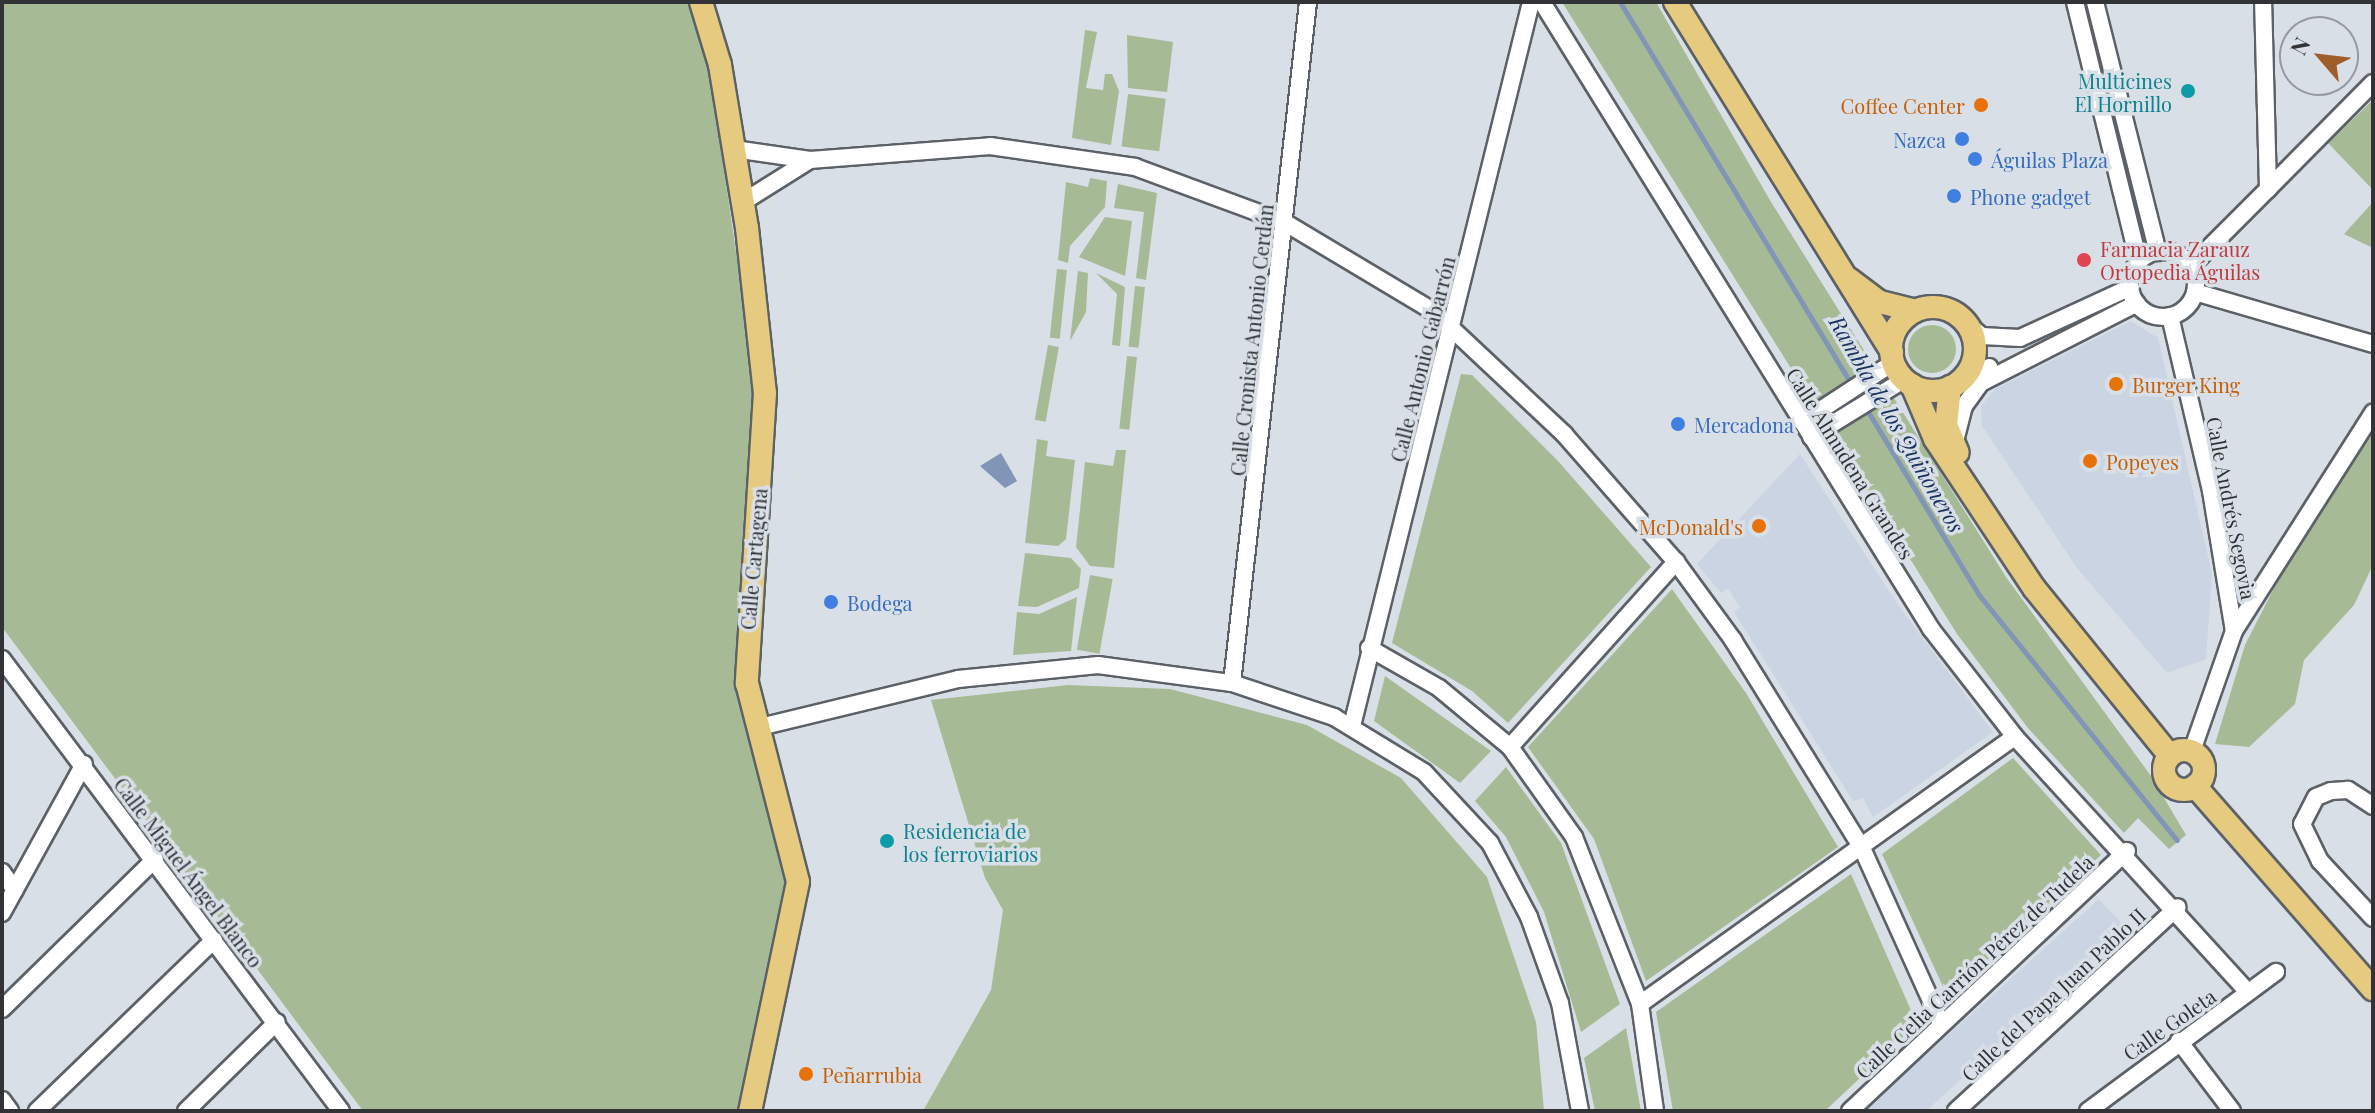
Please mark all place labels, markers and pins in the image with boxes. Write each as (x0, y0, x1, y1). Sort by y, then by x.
place label: Multicines El Hornillo (2074, 68, 2172, 115)
marker: Multicines El Hornillo (2179, 82, 2197, 100)
place label: Coffee Center (1840, 93, 1965, 117)
marker: Coffee Center (1972, 96, 1990, 114)
place label: Nazca (1893, 127, 1946, 151)
marker: Nazca (1953, 130, 1971, 148)
place label: Águilas Plaza (1991, 147, 2108, 171)
marker: Águilas Plaza (1966, 150, 1984, 168)
place label: Phone gadget (1970, 184, 2091, 208)
marker: Phone gadget (1945, 187, 1963, 205)
place label: Farmacia Zarauz Ortopedia Águilas (2100, 236, 2261, 283)
marker: Farmacia Zarauz Ortopedia Águilas (2075, 251, 2093, 269)
place label: Burger King (2132, 372, 2241, 396)
marker: Burger King (2107, 375, 2125, 393)
place label: Mercadona (1694, 412, 1794, 436)
marker: Mercadona (1669, 415, 1687, 433)
place label: Popeyes (2106, 449, 2179, 473)
marker: Popeyes (2081, 452, 2099, 470)
place label: McDonald's (1639, 514, 1743, 538)
marker: McDonald's (1750, 517, 1768, 535)
place label: Bodega (847, 590, 912, 614)
marker: Bodega (822, 593, 840, 611)
place label: Residencia de los ferroviarios (903, 818, 1038, 865)
marker: Residencia de los ferroviarios (878, 832, 896, 850)
place label: Peñarrubia (822, 1062, 922, 1086)
marker: Peñarrubia (797, 1065, 815, 1083)

